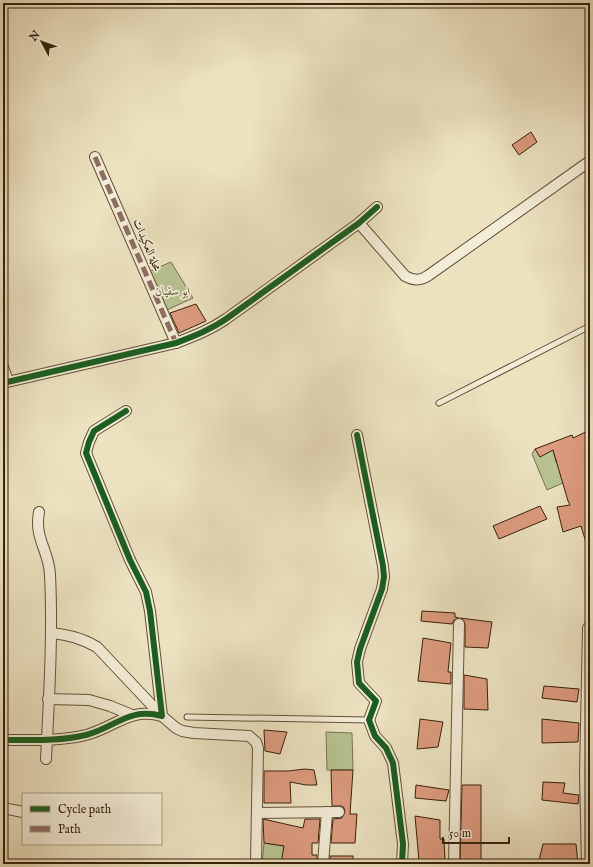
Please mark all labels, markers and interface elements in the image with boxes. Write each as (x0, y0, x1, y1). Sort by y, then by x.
north arrow (22, 22, 62, 62)
text: N (26, 28, 44, 45)
street label: محلة العكيدات (129, 217, 165, 274)
park label: ابو سفيان (155, 284, 191, 299)
legend (22, 793, 162, 845)
text: Cycle path (58, 802, 112, 818)
scale bar (443, 819, 509, 845)
text: Path (58, 822, 81, 837)
text: 50 m (449, 826, 471, 841)

